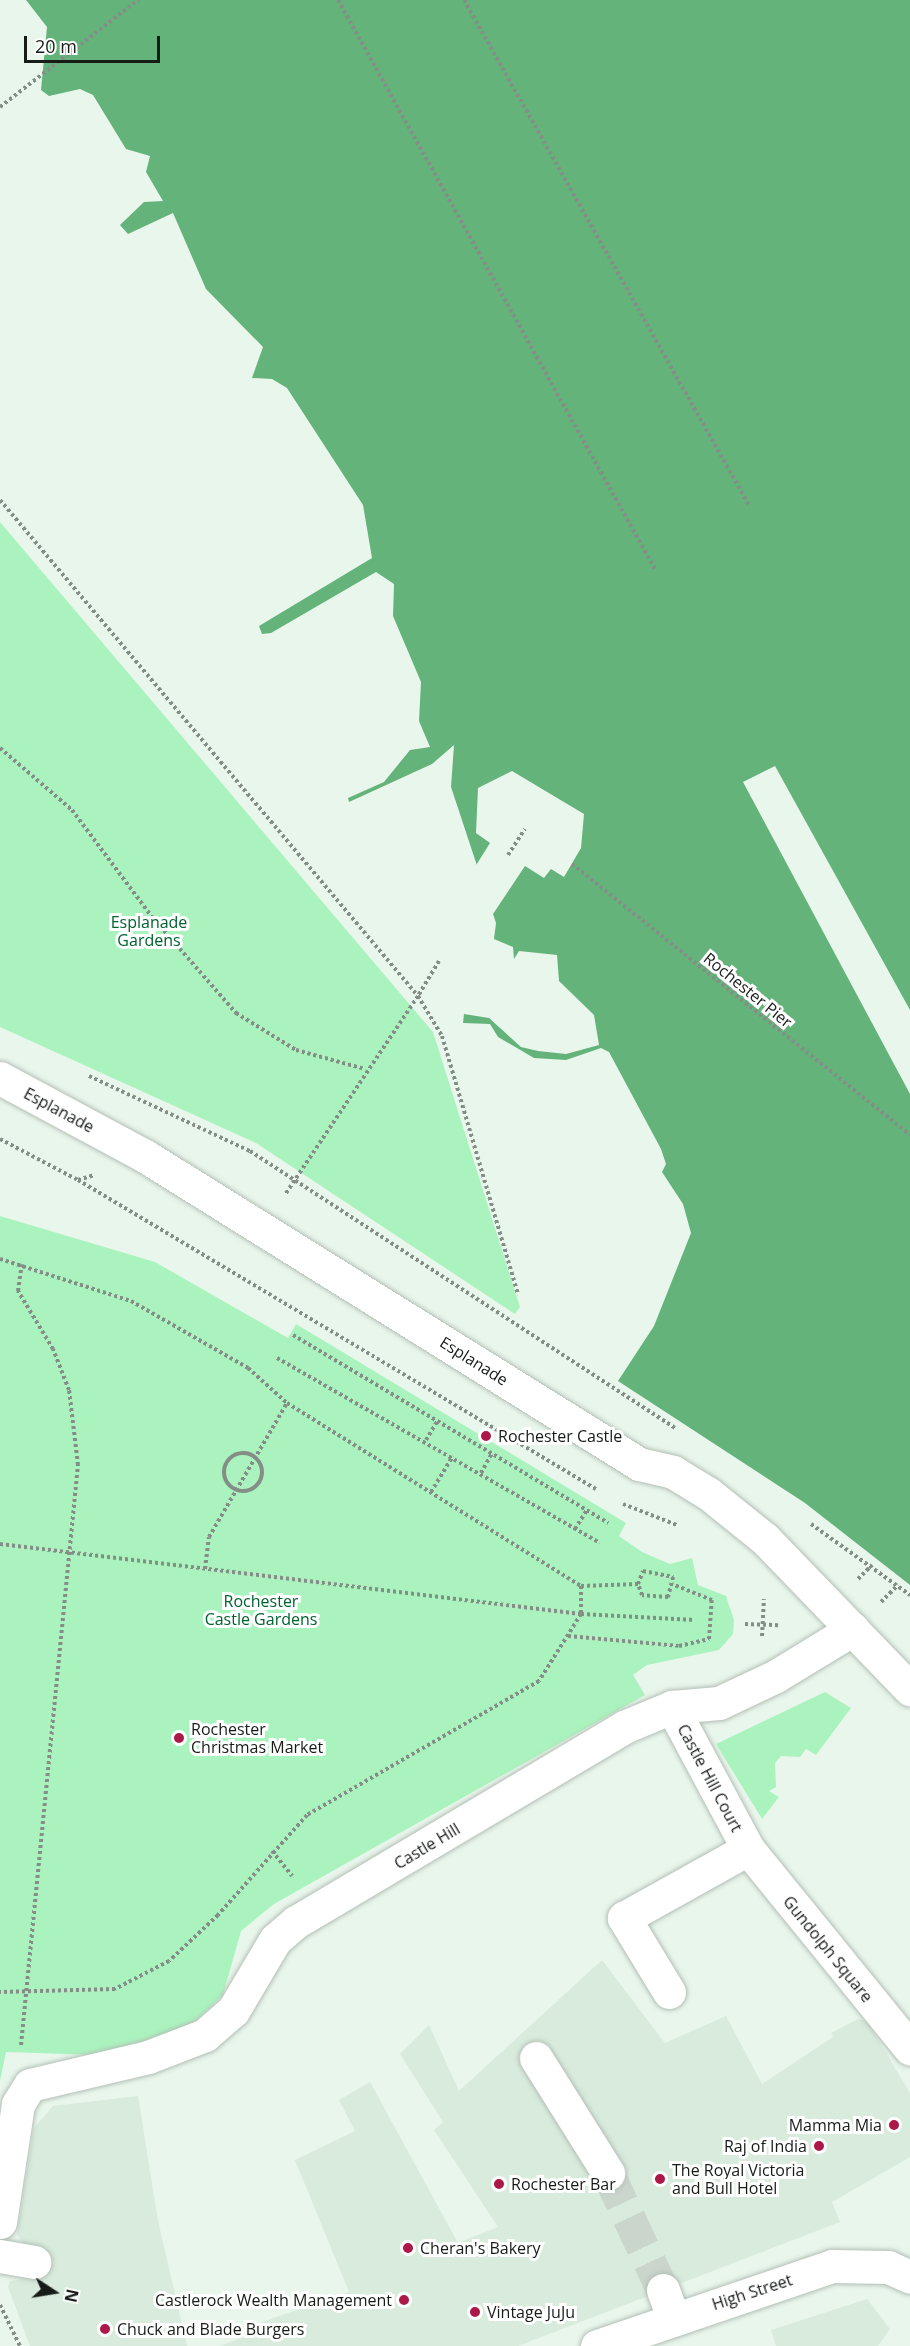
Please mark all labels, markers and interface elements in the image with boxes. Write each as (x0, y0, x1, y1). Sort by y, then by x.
scale bar (27, 24, 164, 62)
text: 20 m (35, 34, 77, 58)
park label: Esplanade Gardens (111, 912, 187, 950)
street label: Rochester Pier (700, 949, 796, 1031)
street label: Esplanade (21, 1084, 97, 1136)
street label: Esplanade (436, 1333, 512, 1389)
place label: Rochester Castle (498, 1426, 622, 1446)
marker: Rochester Castle (479, 1429, 493, 1443)
park label: Rochester Castle Gardens (205, 1591, 317, 1629)
place label: Rochester Christmas Market (191, 1719, 323, 1757)
street label: Castle Hill Court (674, 1721, 746, 1835)
marker: Rochester Christmas Market (172, 1731, 186, 1745)
street label: Castle Hill (391, 1819, 463, 1873)
street label: Gundolph Square (779, 1892, 877, 2006)
place label: Mamma Mia (789, 2115, 882, 2135)
marker: Mamma Mia (887, 2118, 901, 2132)
place label: Raj of India (724, 2136, 807, 2156)
marker: Raj of India (812, 2139, 826, 2153)
place label: The Royal Victoria and Bull Hotel (672, 2160, 804, 2198)
marker: The Royal Victoria and Bull Hotel (653, 2172, 667, 2186)
place label: Rochester Bar (511, 2174, 616, 2194)
marker: Rochester Bar (492, 2177, 506, 2191)
place label: Cheran's Bakery (420, 2238, 541, 2258)
marker: Cheran's Bakery (401, 2241, 415, 2255)
north arrow (24, 2262, 84, 2322)
street label: High Street (709, 2270, 795, 2314)
text: N (59, 2287, 84, 2304)
place label: Castlerock Wealth Management (155, 2290, 392, 2310)
marker: Castlerock Wealth Management (397, 2293, 411, 2307)
place label: Vintage JuJu (487, 2302, 575, 2322)
marker: Vintage JuJu (468, 2305, 482, 2319)
place label: Chuck and Blade Burgers (117, 2319, 304, 2339)
marker: Chuck and Blade Burgers (98, 2322, 112, 2336)

